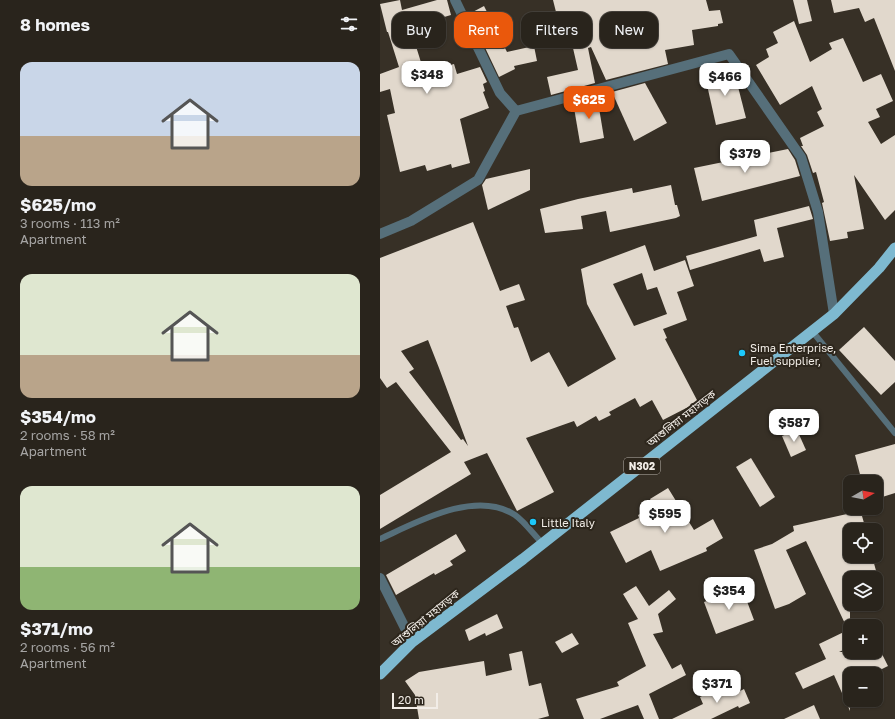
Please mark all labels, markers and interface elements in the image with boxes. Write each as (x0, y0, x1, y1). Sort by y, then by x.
chip: Buy (392, 12, 446, 48)
chip: Rent (454, 12, 513, 48)
chip: Filters (521, 12, 592, 48)
chip: New (600, 12, 658, 48)
icon: filters (338, 13, 360, 35)
text: 8 homes (20, 14, 90, 35)
pin: $348 (403, 61, 451, 95)
pin: $466 (701, 63, 749, 97)
text: $348 (410, 66, 444, 82)
text: $466 (708, 68, 742, 84)
pin: $625 (565, 86, 613, 120)
icon: home (154, 88, 226, 160)
text: $625 (573, 91, 605, 107)
pin: $379 (721, 140, 769, 174)
text: $379 (729, 145, 761, 161)
text: $625/mo (20, 194, 96, 215)
text: 3 rooms · 113 m² (20, 215, 120, 231)
text: Apartment (20, 231, 87, 247)
icon: home (154, 300, 226, 372)
place label: Sima Enterprise, Fuel supplier, (750, 341, 836, 367)
marker: Sima Enterprise, Fuel supplier, (737, 348, 747, 358)
street label: আশুলিয়া মহাসড়ক (643, 387, 718, 450)
text: $354/mo (20, 406, 96, 427)
pin: $587 (770, 409, 818, 443)
text: $587 (778, 414, 810, 430)
text: 2 rooms · 58 m² (20, 427, 115, 443)
text: Apartment (20, 443, 87, 459)
road number: N302 (624, 458, 660, 474)
north arrow (843, 475, 883, 515)
map controls (843, 475, 883, 707)
pin: $595 (641, 500, 689, 534)
text: $595 (649, 505, 681, 521)
icon: home (154, 512, 226, 584)
place label: Little Italy (541, 516, 595, 529)
marker: Little Italy (528, 517, 538, 527)
button: locate (843, 523, 883, 563)
button: layers (843, 571, 883, 611)
pin: $354 (705, 577, 753, 611)
text: $354 (713, 582, 745, 598)
street label: আশুলিয়া মহাসড়ক (388, 587, 462, 650)
text: $371/mo (20, 618, 93, 639)
button: + (843, 619, 883, 659)
text: 2 rooms · 56 m² (20, 639, 115, 655)
text: Apartment (20, 655, 87, 671)
button: − (843, 667, 883, 707)
pin: $371 (693, 670, 741, 704)
text: $371 (702, 675, 732, 691)
scale bar (392, 691, 438, 710)
text: 20 m (398, 693, 424, 706)

